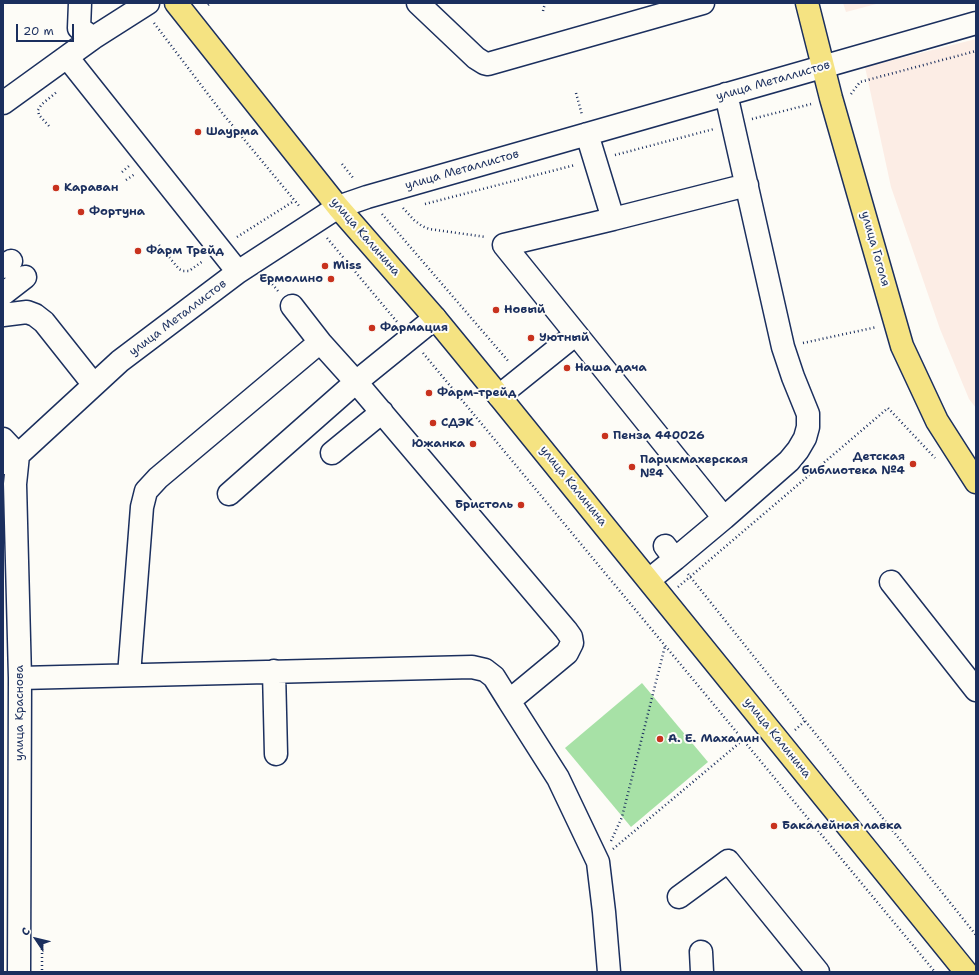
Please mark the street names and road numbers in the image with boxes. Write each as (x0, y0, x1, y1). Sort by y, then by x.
street label: улица Металлистов (714, 58, 832, 104)
street label: улица Металлистов (403, 147, 521, 193)
street label: улица Калинина (327, 195, 403, 279)
street label: улица Гоголя (857, 210, 893, 288)
street label: улица Металлистов (127, 277, 229, 359)
street label: улица Калинина (536, 443, 610, 529)
street label: улица Краснова (13, 665, 27, 761)
street label: улица Калинина (740, 695, 814, 781)

